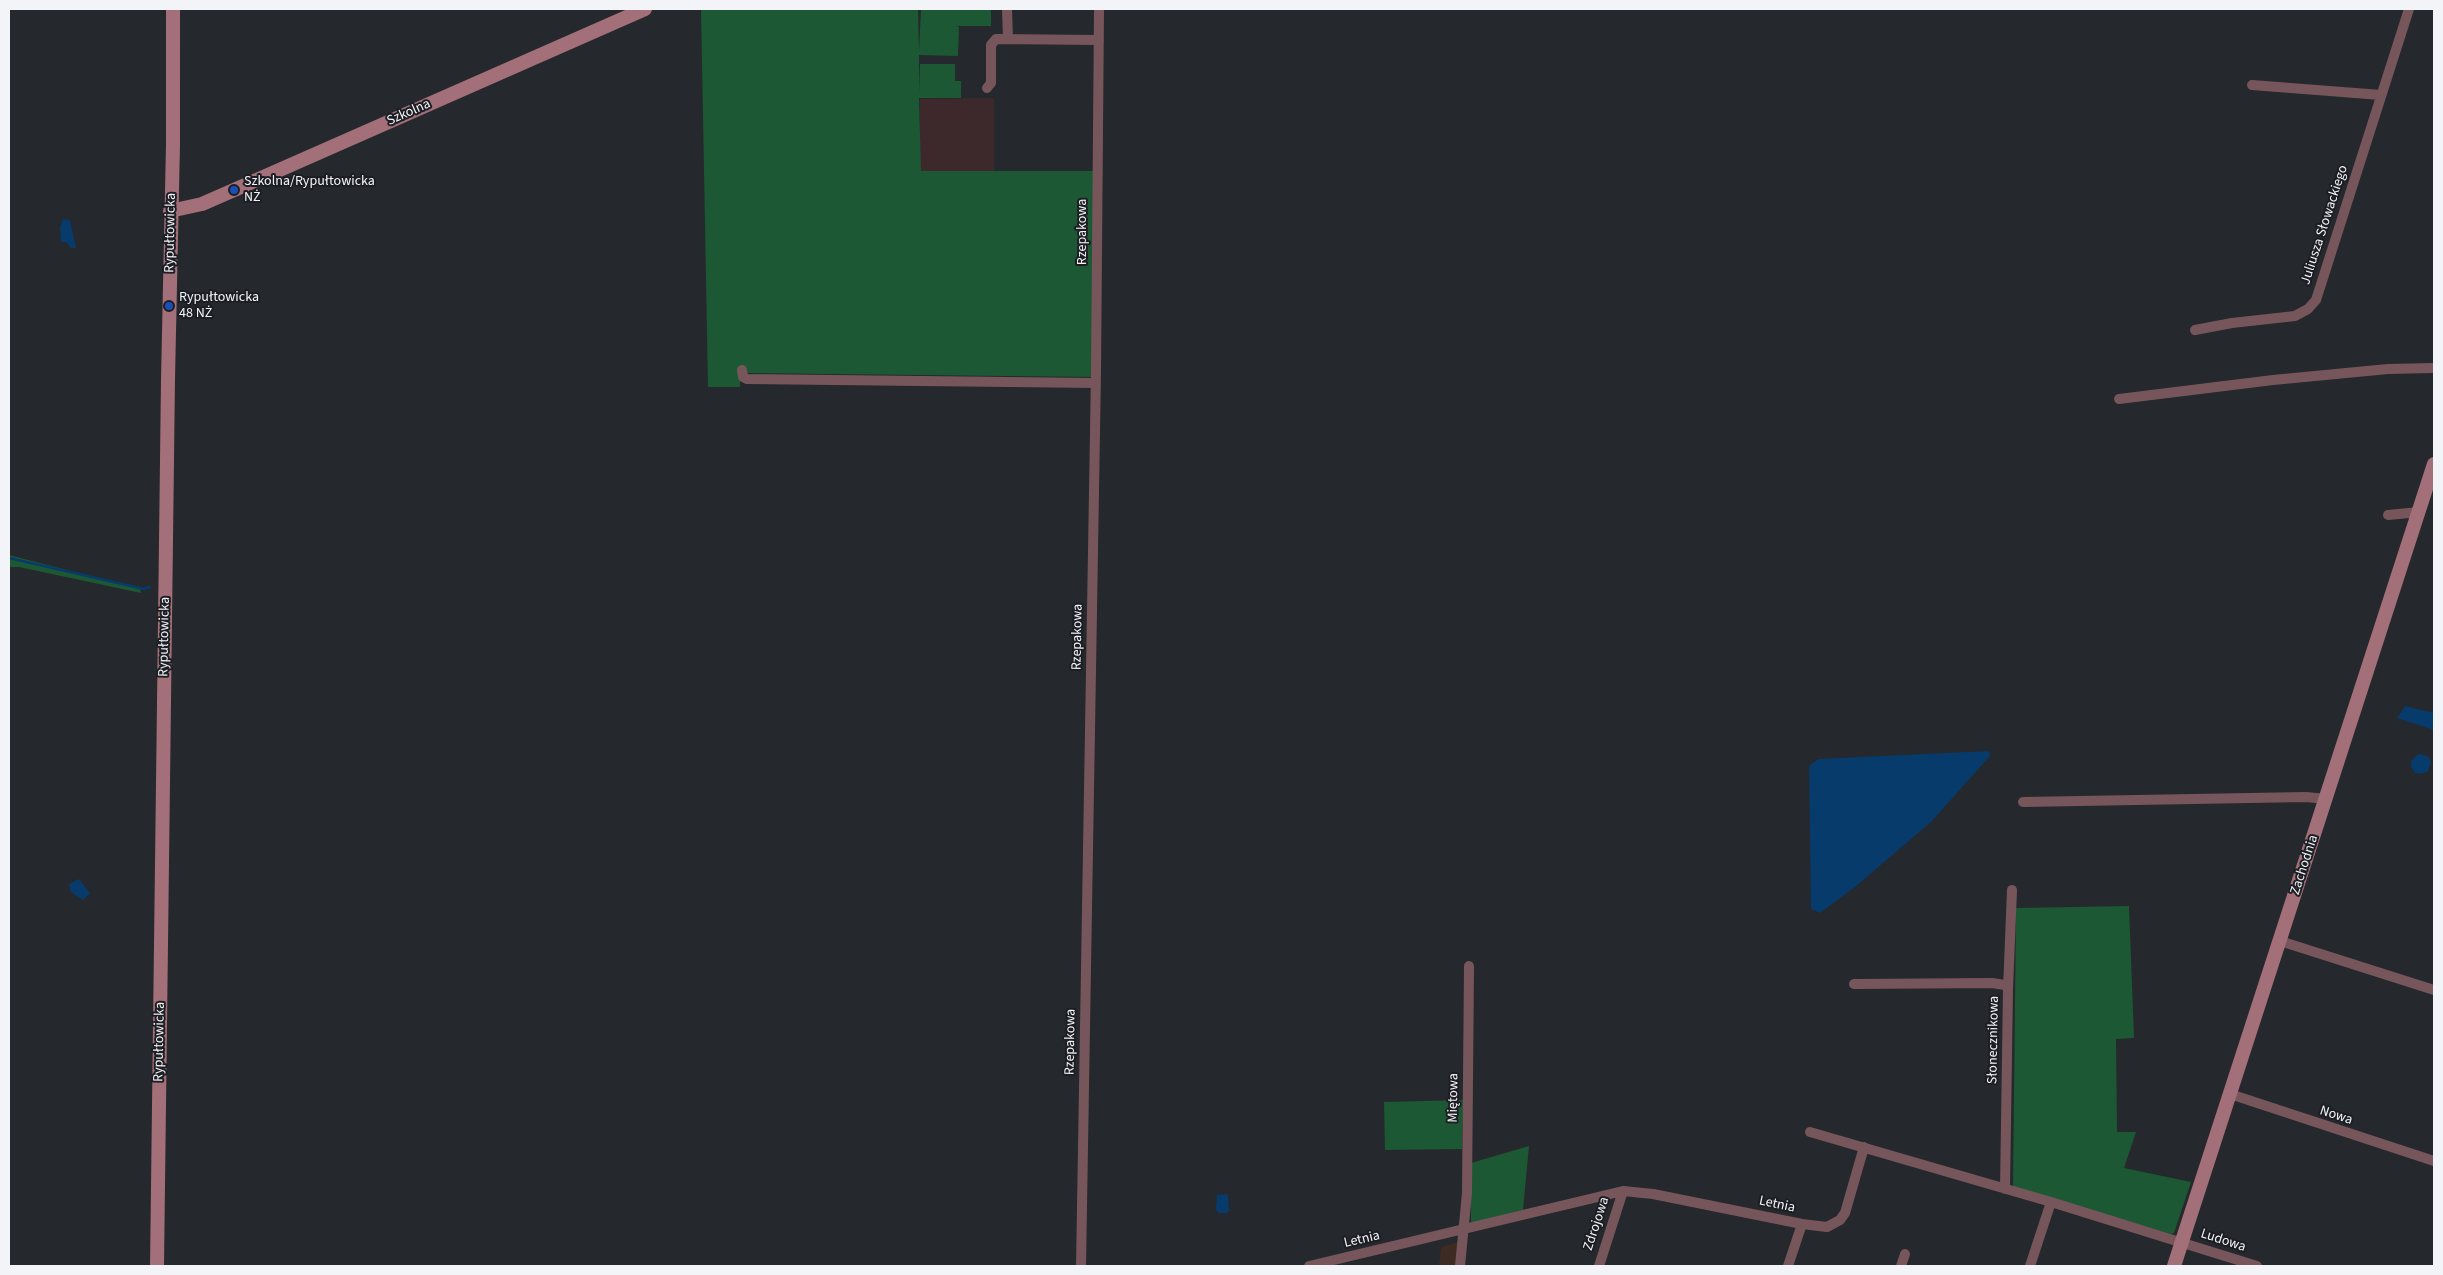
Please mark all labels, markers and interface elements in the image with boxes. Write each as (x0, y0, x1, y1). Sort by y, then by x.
street label: Szkolna (385, 96, 433, 130)
street label: Juliusza Słowackiego (2298, 163, 2352, 287)
place label: Szkolna/Rypułtowicka NŻ (244, 174, 375, 206)
marker: Szkolna/Rypułtowicka NŻ (228, 184, 240, 196)
street label: Rypułtowicka (162, 193, 180, 273)
street label: Rzepakowa (1075, 199, 1091, 265)
place label: Rypułtowicka 48 NŻ (179, 290, 259, 322)
marker: Rypułtowicka 48 NŻ (163, 300, 175, 312)
street label: Rypułtowicka (156, 597, 174, 677)
street label: Rzepakowa (1069, 604, 1087, 670)
street label: Zachodnia (2287, 833, 2323, 897)
street label: Słonecznikowa (1985, 996, 2003, 1084)
street label: Rypułtowicka (151, 1002, 169, 1082)
street label: Rzepakowa (1062, 1009, 1080, 1075)
street label: Miętowa (1445, 1073, 1463, 1123)
street label: Nowa (2317, 1103, 2355, 1129)
street label: Letnia (1757, 1193, 1797, 1217)
street label: Zdrojowa (1580, 1195, 1614, 1253)
street label: Ludowa (2198, 1226, 2248, 1256)
street label: Letnia (1342, 1228, 1382, 1252)

